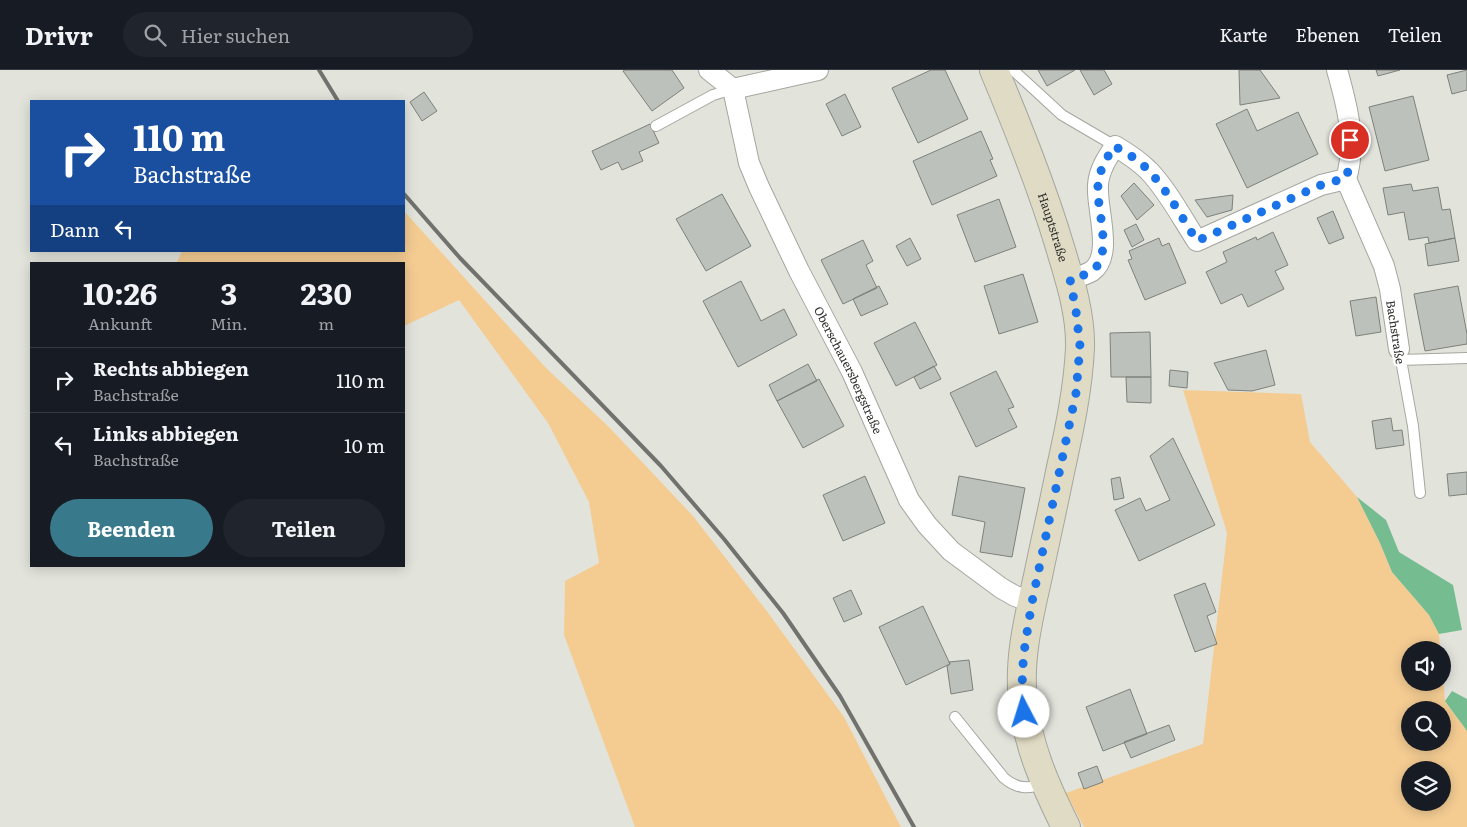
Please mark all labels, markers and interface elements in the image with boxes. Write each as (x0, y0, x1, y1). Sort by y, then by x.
search box (123, 12, 473, 57)
text: Drivr (25, 17, 93, 52)
icon: search (141, 21, 169, 49)
text: Hier suchen (181, 21, 290, 49)
text: Karte (1220, 21, 1267, 48)
text: Ebenen (1295, 21, 1360, 48)
text: Teilen (1388, 21, 1442, 48)
text: 110 m (133, 110, 225, 162)
pin (1329, 119, 1371, 161)
icon: right (50, 120, 115, 185)
icon: arrive (1336, 126, 1364, 154)
text: Bachstraße (133, 157, 251, 190)
street label: Hauptstraße (1034, 190, 1073, 264)
text: Dann (50, 215, 100, 243)
icon: left (110, 215, 138, 243)
text: 10:26 (83, 270, 157, 314)
text: 3 (221, 270, 237, 314)
text: 230 (301, 270, 352, 314)
street label: Bachstraße (1382, 299, 1410, 365)
street label: Oberschauersbergstraße (810, 303, 887, 437)
text: Ankunft (88, 311, 152, 335)
text: Min. (210, 311, 248, 335)
text: m (318, 311, 334, 335)
text: Rechts abbiegen (93, 354, 249, 382)
icon: right (50, 366, 78, 394)
text: 110 m (336, 366, 385, 394)
text: Bachstraße (93, 382, 179, 406)
text: Links abbiegen (93, 419, 239, 447)
icon: left (50, 431, 78, 459)
text: 10 m (344, 431, 385, 459)
text: Bachstraße (93, 447, 179, 471)
button: Beenden (50, 499, 213, 557)
button: Teilen (223, 499, 385, 557)
map controls (1401, 641, 1451, 811)
button: sound (1401, 641, 1451, 691)
position arrow (997, 685, 1049, 737)
button: search (1401, 701, 1451, 751)
button: layers (1401, 761, 1451, 811)

